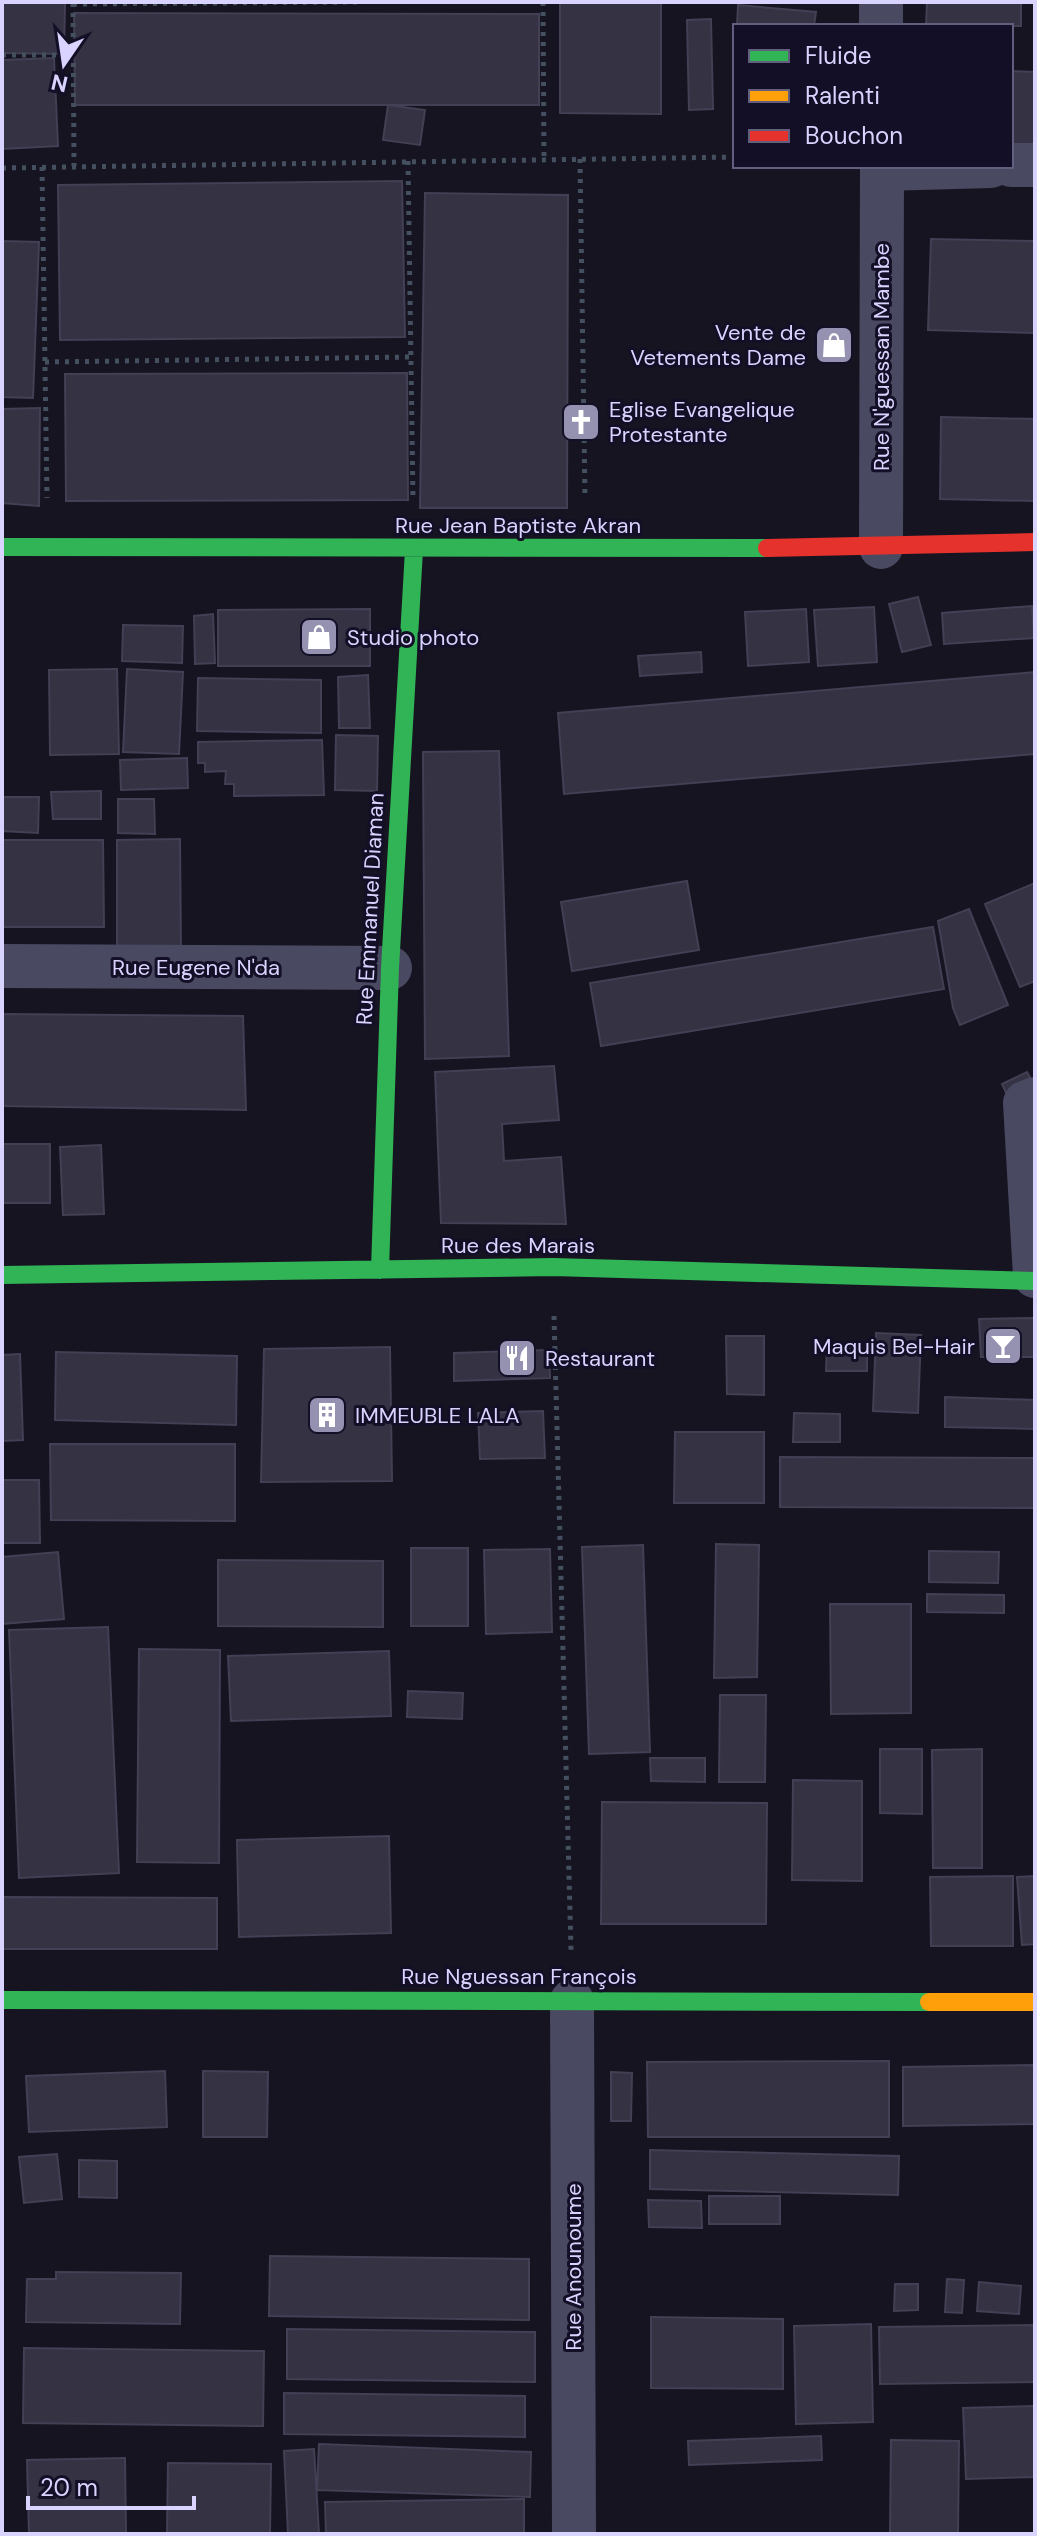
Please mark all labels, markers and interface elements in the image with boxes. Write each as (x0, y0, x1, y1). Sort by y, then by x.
north arrow (24, 24, 104, 104)
legend (733, 24, 1013, 168)
text: Fluide (805, 40, 871, 71)
text: N (49, 67, 71, 99)
text: Ralenti (805, 80, 880, 111)
text: Bouchon (805, 120, 903, 151)
street label: Rue N'guessan Mambe (867, 243, 896, 471)
place label: Vente de Vetements Dame (630, 318, 806, 372)
shop icon: Vente de Vetements Dame (813, 324, 855, 366)
place label: Eglise Evangelique Protestante (609, 395, 795, 449)
church icon: Eglise Evangelique Protestante (560, 401, 602, 443)
street label: Rue Jean Baptiste Akran (395, 511, 641, 540)
shop icon: Studio photo (298, 616, 340, 658)
place label: Studio photo (347, 623, 479, 652)
street label: Rue Emmanuel Diaman (349, 792, 391, 1026)
street label: Rue Eugene N'da (112, 953, 280, 982)
street label: Rue des Marais (441, 1231, 595, 1260)
bar icon: Maquis Bel-Hair (982, 1325, 1024, 1367)
place label: Maquis Bel-Hair (813, 1332, 975, 1361)
restaurant icon: Restaurant (496, 1337, 538, 1379)
place label: Restaurant (545, 1344, 655, 1373)
building icon: IMMEUBLE LALA (306, 1394, 348, 1436)
place label: IMMEUBLE LALA (355, 1401, 520, 1430)
street label: Rue Nguessan François (401, 1962, 637, 1991)
street label: Rue Anounoume (559, 2183, 588, 2351)
scale bar (28, 2460, 194, 2510)
text: 20 m (40, 2472, 98, 2503)

